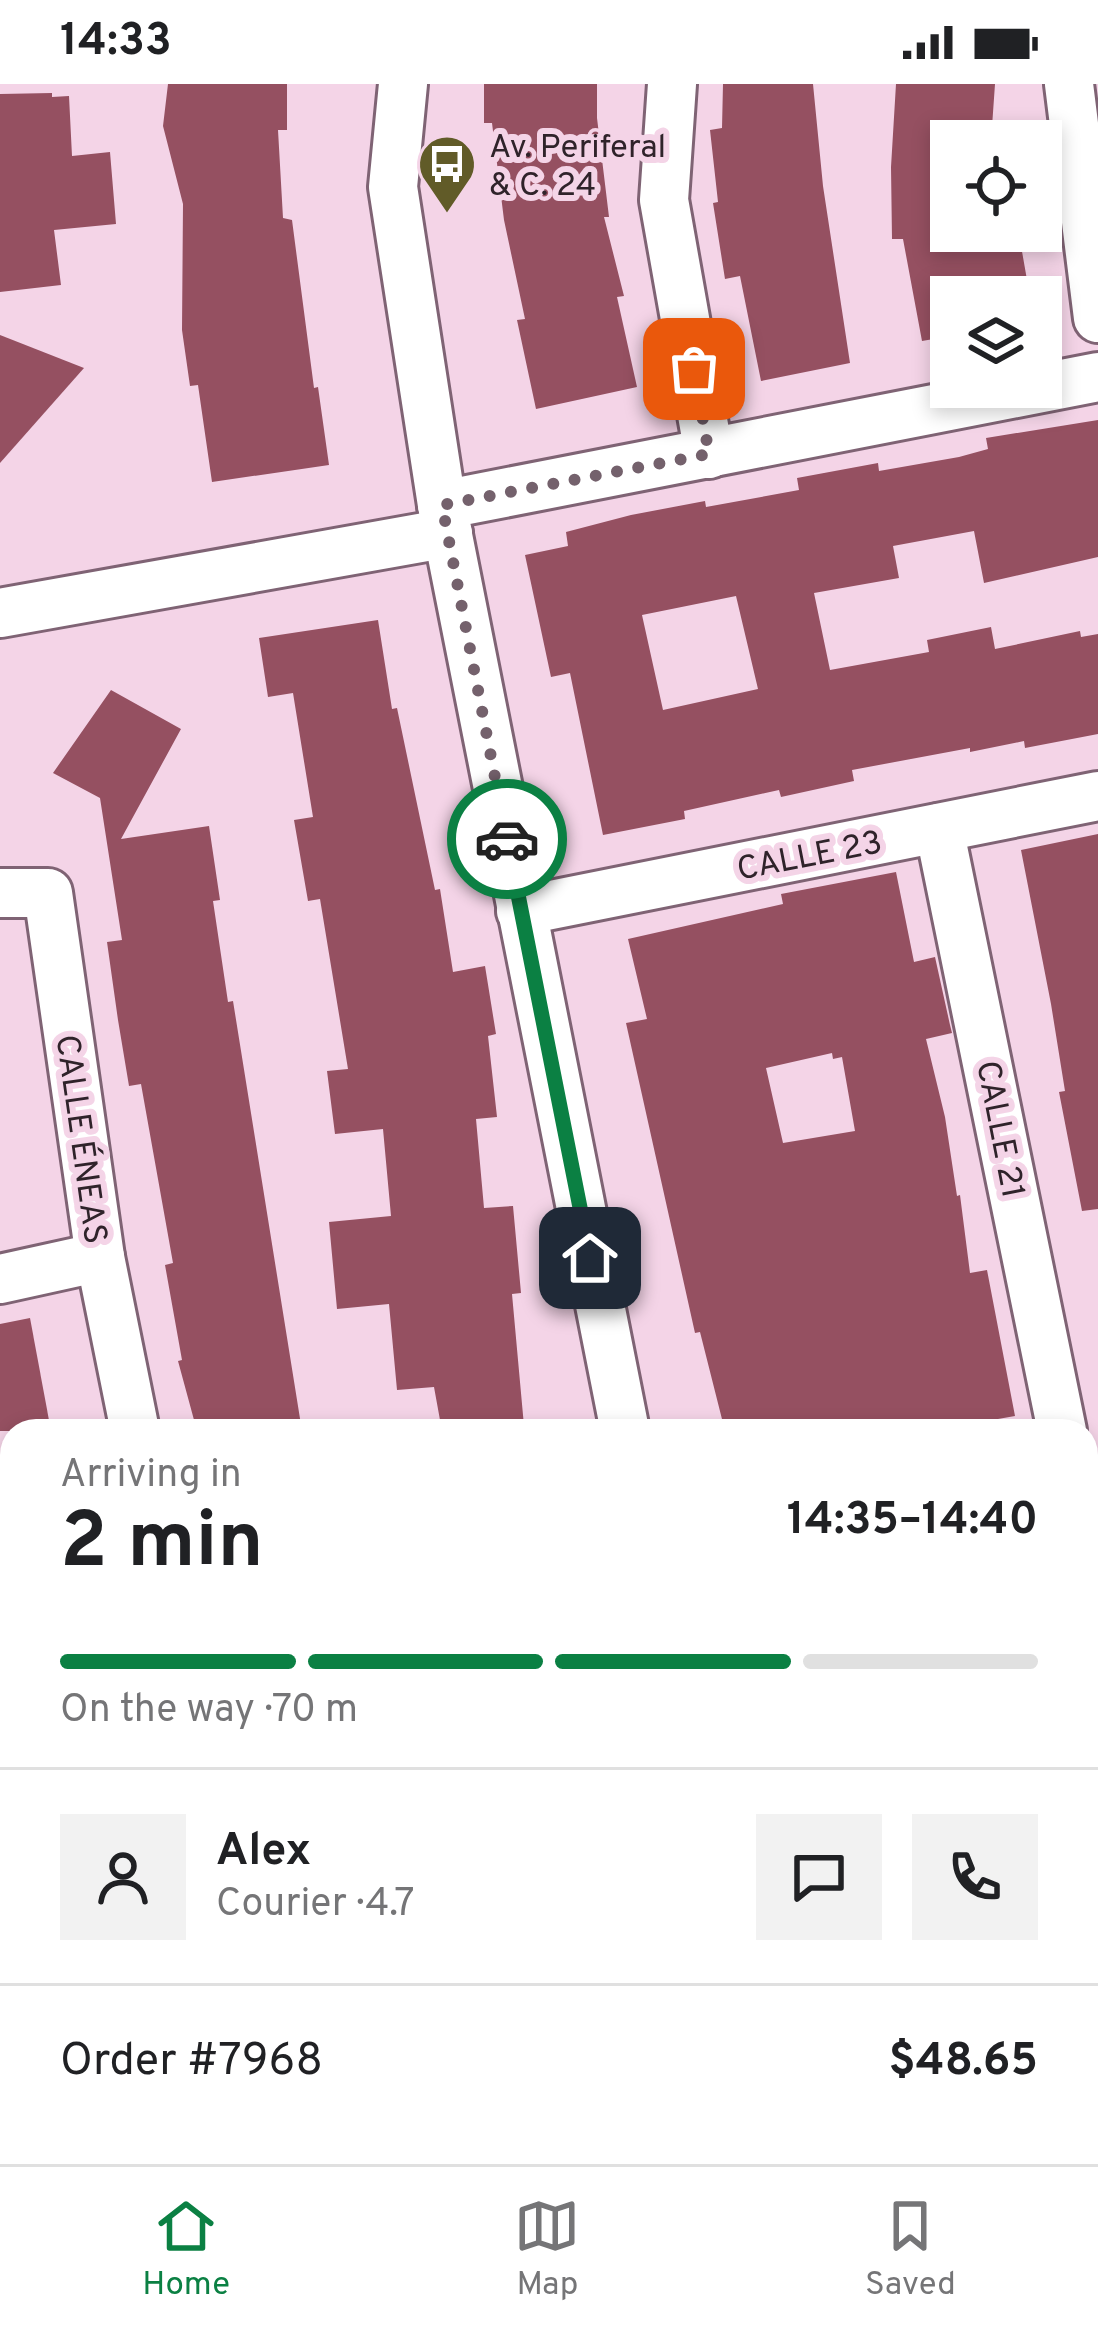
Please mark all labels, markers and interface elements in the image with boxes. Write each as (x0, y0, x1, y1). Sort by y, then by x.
text: 14:33 (60, 14, 172, 71)
map controls (930, 120, 1062, 408)
button: locate (930, 120, 1062, 252)
place label: Av. Periferal & C. 24 (489, 128, 666, 208)
bus stop icon: Av. Periferal & C. 24 (416, 133, 478, 215)
button: layers (930, 276, 1062, 408)
pin (643, 318, 745, 420)
icon: bag (661, 336, 727, 402)
courier (447, 779, 567, 899)
icon: car (474, 806, 540, 872)
street label: CALLE 23 (734, 823, 886, 893)
street label: CALLE ÉNEAS (44, 1032, 116, 1247)
street label: CALLE 21 (964, 1057, 1032, 1202)
pin (539, 1207, 641, 1309)
icon: home (557, 1225, 623, 1291)
text: Arriving in (60, 1452, 242, 1501)
text: 14:35–14:40 (787, 1493, 1038, 1550)
text: 2 min (60, 1496, 264, 1595)
text: On the way · 70 m (60, 1687, 358, 1736)
button: person (60, 1814, 186, 1940)
button: chat (756, 1814, 882, 1940)
button: phone (912, 1814, 1038, 1940)
text: Alex (216, 1824, 311, 1881)
text: Courier · 4.7 (216, 1881, 415, 1930)
text: Order #7968 (60, 2034, 323, 2091)
text: $48.65 (889, 2034, 1038, 2091)
tab: Home (142, 2193, 230, 2307)
tab: Map (514, 2193, 580, 2307)
tab: Saved (865, 2193, 956, 2307)

